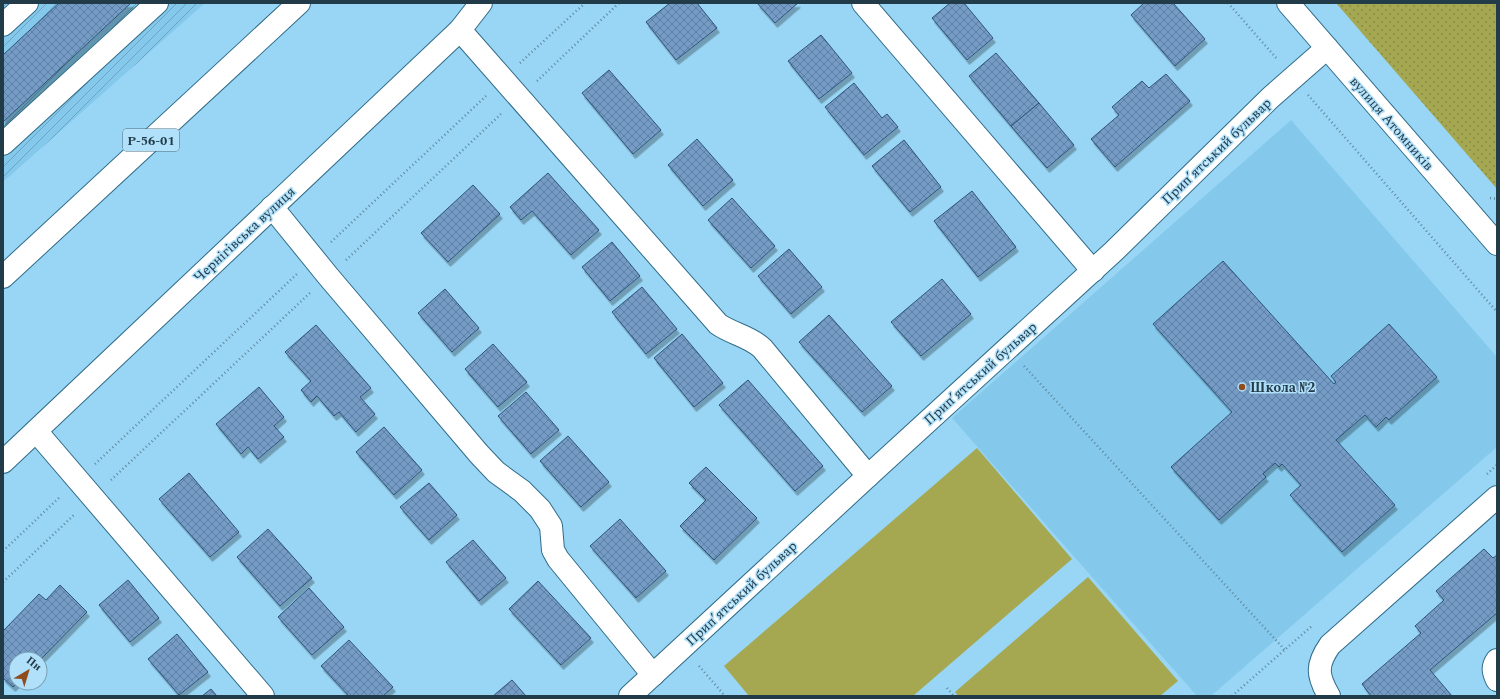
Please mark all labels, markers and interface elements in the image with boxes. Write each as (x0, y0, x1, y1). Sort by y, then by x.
street label: вулиця Атомників (1345, 72, 1439, 175)
street label: Припʼятський бульвар (1156, 93, 1276, 210)
road number: Р-56-01 (123, 129, 179, 151)
street label: Чернігівська вулиця (189, 181, 300, 287)
street label: Припʼятський бульвар (919, 317, 1042, 430)
place label: Школа №2 (1250, 377, 1315, 398)
marker: Школа №2 (1237, 382, 1247, 392)
street label: Припʼятський бульвар (681, 536, 802, 651)
north arrow (8, 651, 48, 691)
text: Пн (22, 652, 45, 675)

